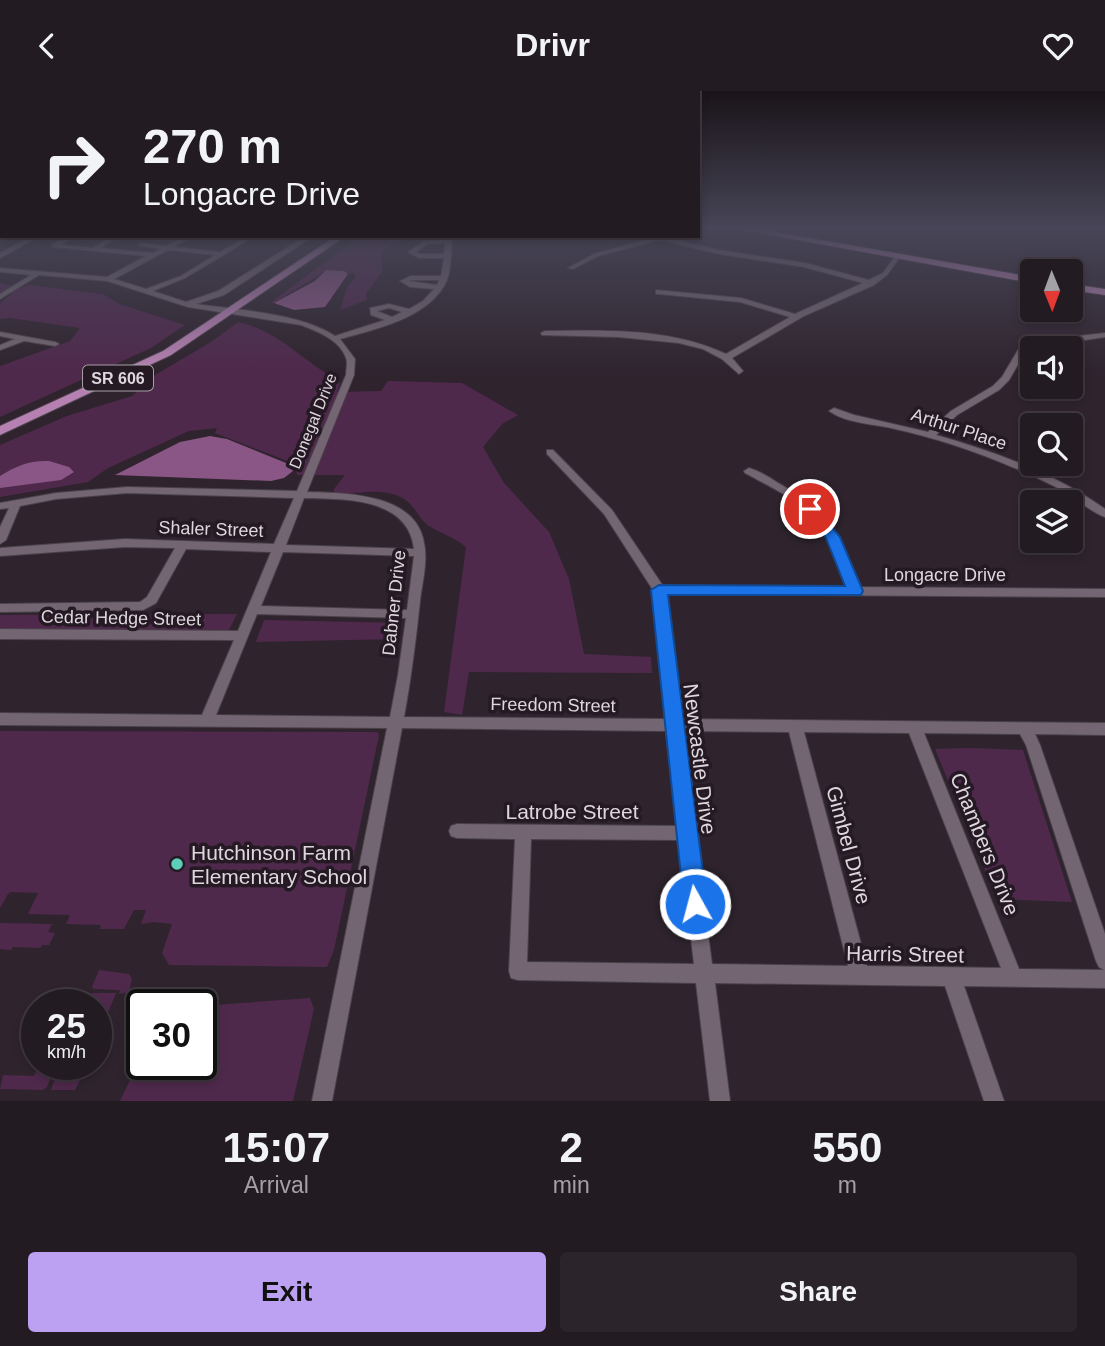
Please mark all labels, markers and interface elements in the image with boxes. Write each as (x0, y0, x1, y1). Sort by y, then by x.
icon: back (28, 27, 66, 65)
text: Drivr (515, 27, 590, 63)
icon: heart (1039, 27, 1077, 65)
icon: right (28, 119, 119, 210)
text: 270 m (143, 119, 282, 173)
text: Longacre Drive (143, 176, 360, 212)
north arrow (1020, 259, 1083, 322)
map controls (1020, 259, 1083, 553)
button: sound (1020, 336, 1083, 399)
road number: SR 606 (83, 365, 153, 391)
street label: Donegal Drive (286, 371, 340, 471)
street label: Arthur Place (909, 404, 1009, 454)
button: search (1020, 413, 1083, 476)
pin (780, 479, 840, 539)
icon: arrive (791, 490, 829, 528)
button: layers (1020, 490, 1083, 553)
street label: Shaler Street (158, 517, 264, 541)
street label: Dabner Drive (379, 549, 409, 657)
street label: Longacre Drive (884, 565, 1006, 585)
street label: Cedar Hedge Street (41, 607, 201, 629)
street label: Newcastle Drive (679, 682, 721, 836)
street label: Freedom Street (490, 694, 616, 716)
street label: Chambers Drive (946, 769, 1024, 919)
street label: Gimbel Drive (822, 783, 876, 907)
street label: Latrobe Street (505, 800, 639, 823)
place label: Hutchinson Farm Elementary School (191, 841, 367, 888)
marker: Hutchinson Farm Elementary School (169, 856, 185, 872)
position arrow (658, 867, 732, 941)
street label: Harris Street (846, 941, 964, 967)
speed limit sign: 30 (126, 989, 217, 1080)
text: 25 (47, 1006, 86, 1045)
text: km/h (47, 1042, 86, 1062)
text: 15:07 (223, 1124, 330, 1171)
text: 2 (559, 1124, 583, 1171)
text: 550 (812, 1124, 882, 1171)
text: Arrival (244, 1172, 309, 1198)
text: min (553, 1172, 590, 1198)
text: m (838, 1172, 857, 1198)
button: Exit (28, 1252, 546, 1332)
button: Share (560, 1252, 1077, 1332)

